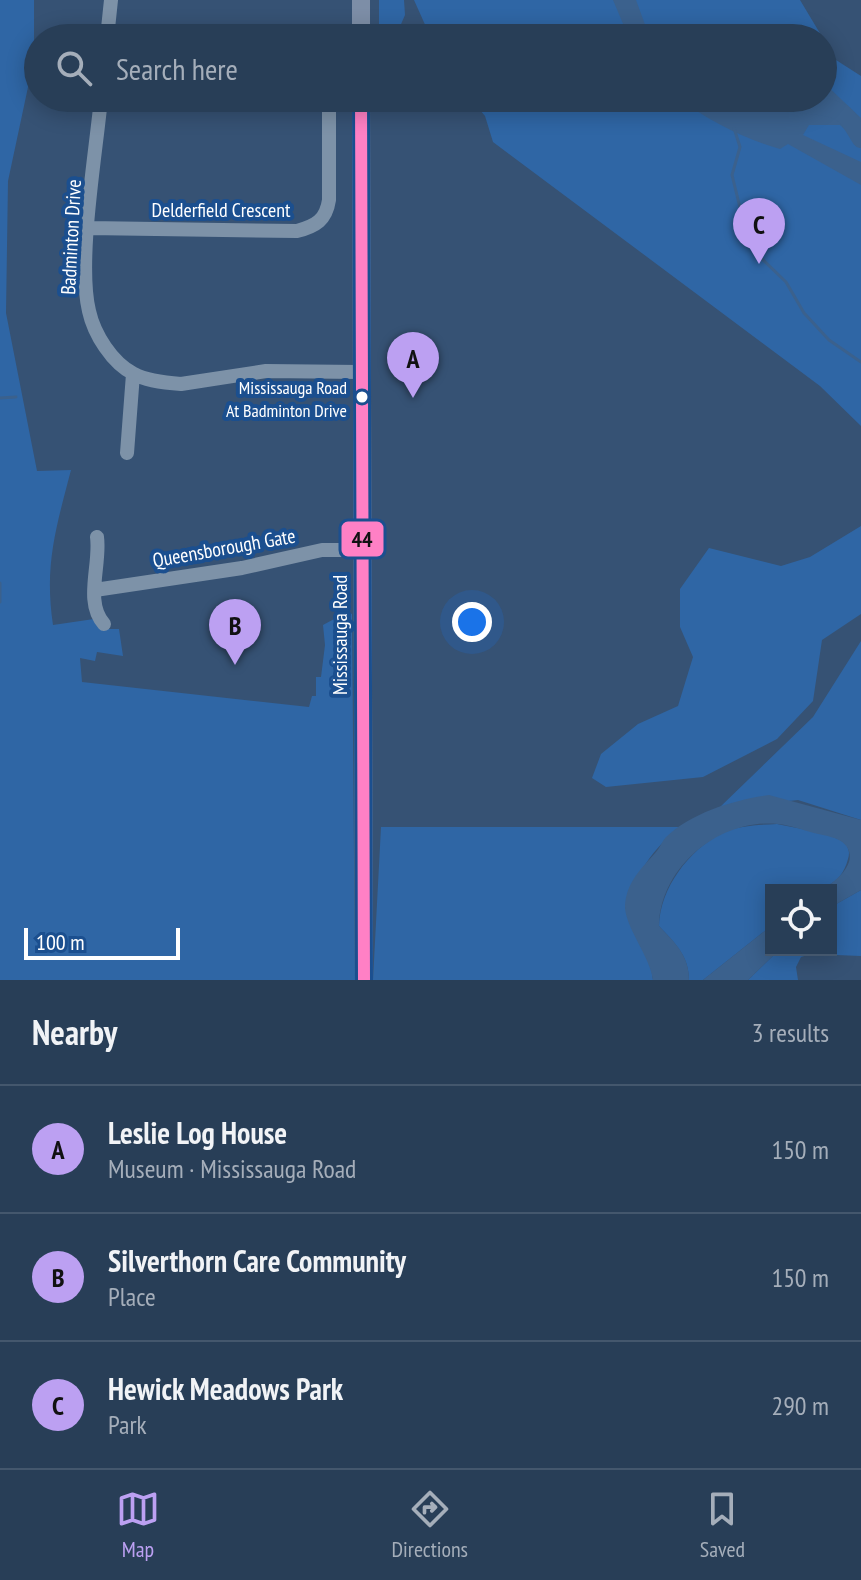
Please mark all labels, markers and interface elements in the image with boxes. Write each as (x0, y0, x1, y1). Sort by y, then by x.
search box (24, 24, 837, 112)
icon: search (52, 46, 96, 90)
text: Search here (116, 49, 238, 88)
street label: Badminton Drive (55, 179, 87, 295)
street label: Delderfield Crescent (151, 197, 291, 223)
pin: C (733, 198, 785, 264)
pin: A (387, 332, 439, 398)
place label: Mississauga Road At Badminton Drive (226, 376, 347, 422)
marker: Mississauga Road At Badminton Drive (354, 389, 370, 405)
line badge: 44 (340, 520, 385, 558)
street label: Queensborough Gate (150, 523, 298, 573)
text: 44 (351, 525, 373, 553)
street label: Mississauga Road (327, 575, 353, 695)
pin: B (209, 599, 261, 665)
your location (452, 602, 492, 642)
map controls (765, 884, 837, 956)
button: locate (765, 884, 837, 956)
scale bar (24, 924, 180, 960)
text: 100 m (36, 928, 85, 956)
text: Nearby (32, 1010, 117, 1054)
text: 3 results (752, 1016, 829, 1049)
text: Leslie Log House (108, 1113, 287, 1152)
text: A (51, 1133, 65, 1166)
text: 150 m (771, 1133, 829, 1166)
text: Museum · Mississauga Road (108, 1152, 356, 1185)
text: Silverthorn Care Community (108, 1241, 406, 1280)
text: B (52, 1261, 64, 1294)
text: 150 m (771, 1261, 829, 1294)
text: Place (108, 1280, 156, 1313)
text: Hewick Meadows Park (108, 1369, 343, 1408)
text: C (52, 1389, 64, 1422)
text: 290 m (771, 1389, 829, 1422)
text: Park (108, 1408, 147, 1441)
tab: Map (116, 1487, 160, 1563)
tab: Directions (392, 1487, 468, 1563)
tab: Saved (700, 1487, 745, 1563)

